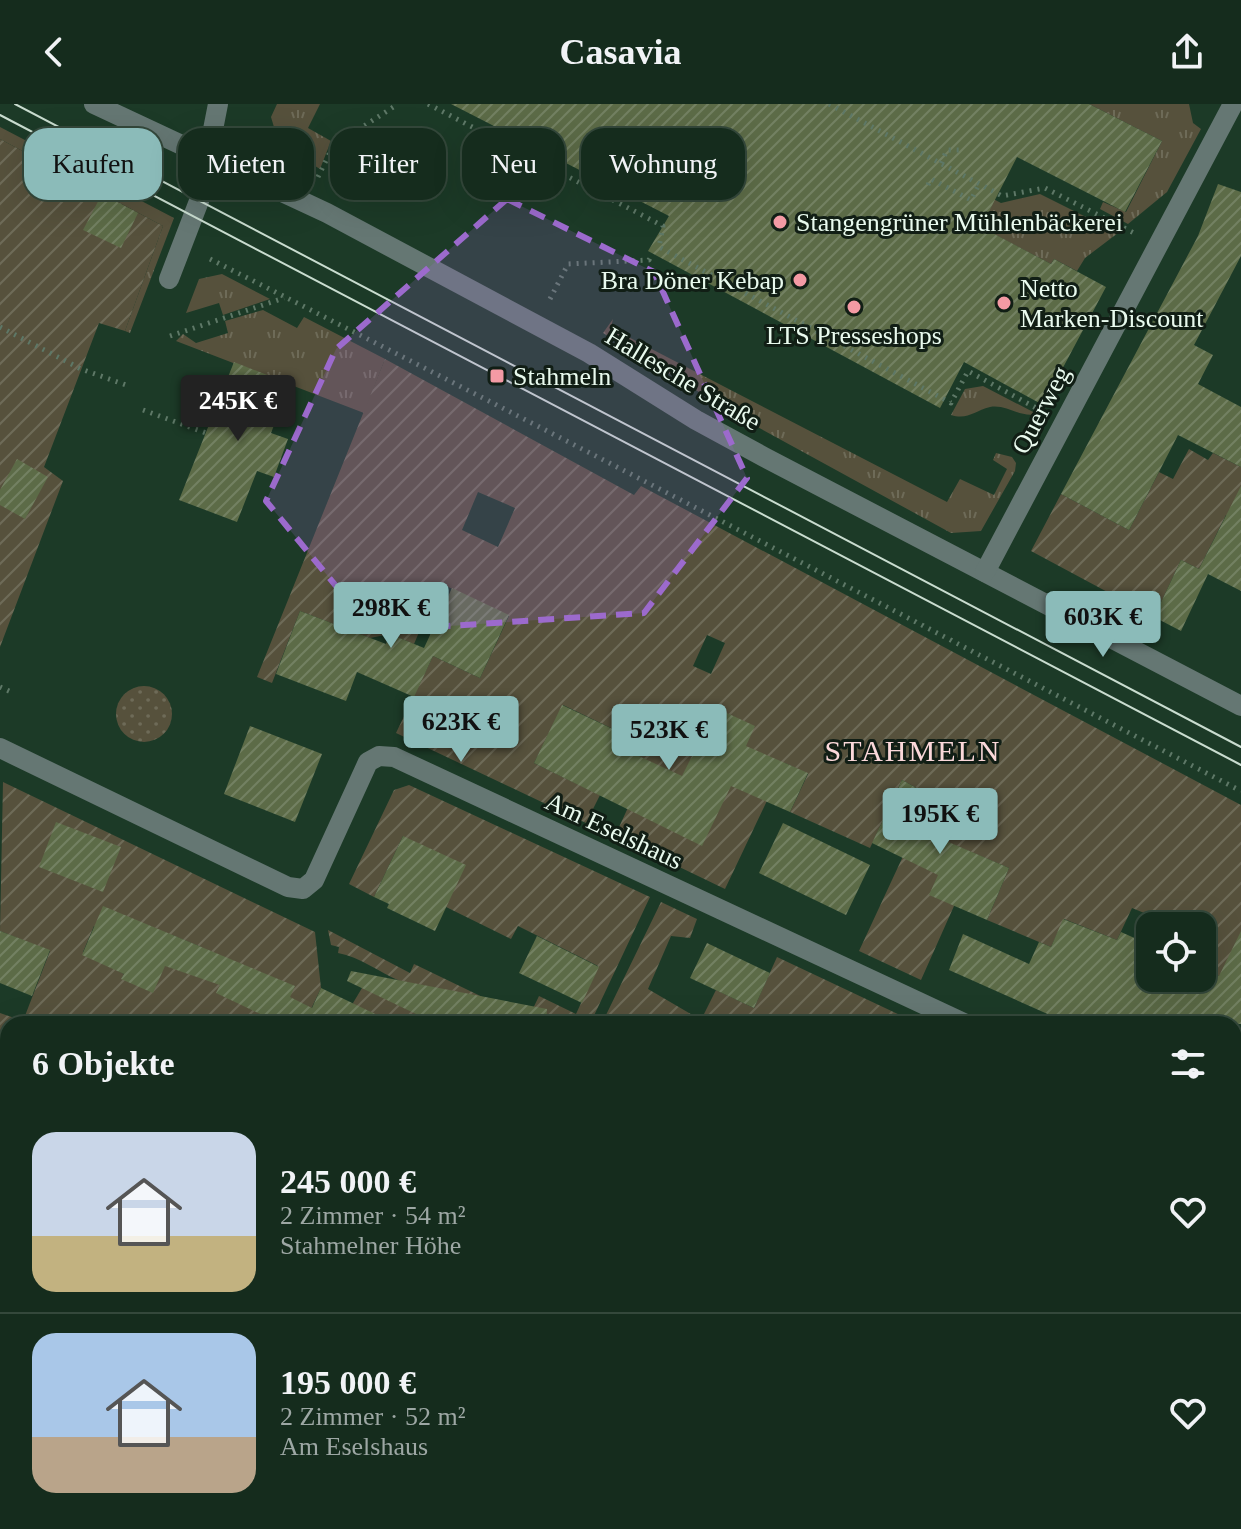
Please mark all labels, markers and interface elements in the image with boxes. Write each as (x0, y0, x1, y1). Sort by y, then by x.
icon: back (32, 30, 76, 74)
icon: share (1165, 30, 1209, 74)
text: Casavia (559, 32, 682, 72)
chip: Kaufen (24, 128, 162, 200)
chip: Mieten (178, 128, 314, 200)
chip: Filter (330, 128, 446, 200)
chip: Neu (462, 128, 565, 200)
chip: Wohnung (581, 128, 745, 200)
place label: Stangengrüner Mühlenbäckerei (796, 208, 1123, 237)
marker: Stangengrüner Mühlenbäckerei (771, 213, 789, 231)
place label: Bra Döner Kebap (601, 266, 784, 295)
marker: Bra Döner Kebap (791, 271, 809, 289)
place label: Netto Marken-Discount (1020, 274, 1204, 333)
marker: Netto Marken-Discount (995, 294, 1013, 312)
marker: LTS Presseshops (845, 298, 863, 316)
street label: Hallesche Straße (600, 321, 766, 437)
place label: LTS Presseshops (766, 321, 942, 350)
street label: Querweg (1006, 361, 1076, 459)
place label: Stahmeln (513, 362, 611, 391)
marker: Stahmeln (488, 367, 506, 385)
pin: 245K € (173, 375, 303, 443)
text: 245K € (199, 386, 277, 415)
pin: 298K € (326, 582, 456, 650)
pin: 603K € (1038, 591, 1168, 659)
text: 298K € (352, 593, 430, 622)
text: 603K € (1064, 602, 1142, 631)
pin: 623K € (396, 696, 526, 764)
pin: 523K € (604, 704, 734, 772)
text: 623K € (422, 707, 500, 736)
text: 523K € (630, 715, 708, 744)
district label: STAHMELN (825, 734, 1001, 767)
street label: Am Eselshaus (541, 787, 687, 875)
pin: 195K € (875, 788, 1005, 856)
text: 195K € (901, 799, 979, 828)
map controls (1136, 912, 1216, 992)
button: locate (1136, 912, 1216, 992)
icon: filters (1166, 1042, 1210, 1086)
text: 6 Objekte (32, 1045, 175, 1082)
text: 245 000 € (280, 1163, 416, 1200)
icon: home (96, 1164, 192, 1260)
icon: heart (1166, 1190, 1210, 1234)
text: 2 Zimmer · 54 m² (280, 1201, 465, 1230)
text: Stahmelner Höhe (280, 1231, 461, 1260)
text: 195 000 € (280, 1364, 416, 1401)
icon: home (96, 1365, 192, 1461)
icon: heart (1166, 1391, 1210, 1435)
text: 2 Zimmer · 52 m² (280, 1402, 465, 1431)
text: Am Eselshaus (280, 1432, 428, 1461)

